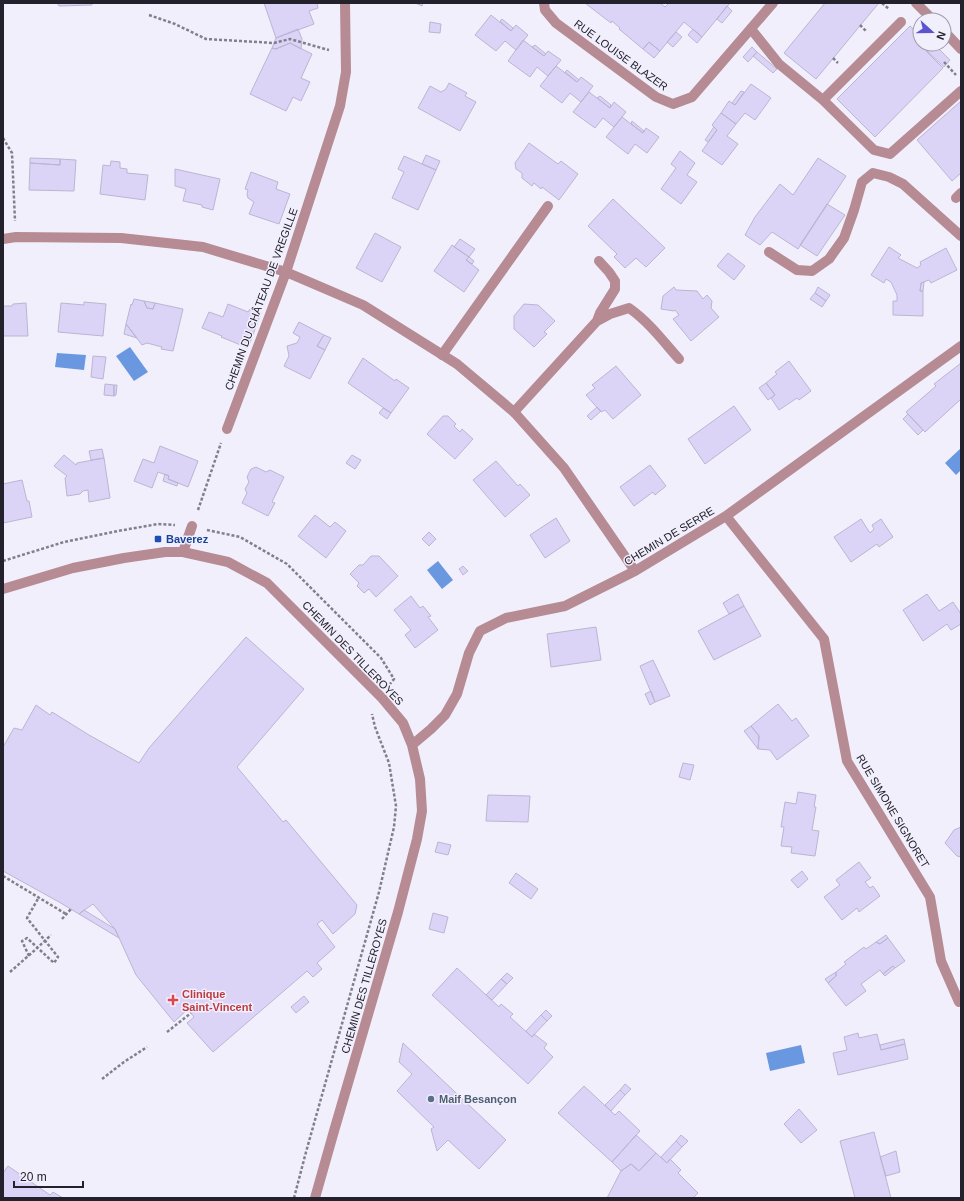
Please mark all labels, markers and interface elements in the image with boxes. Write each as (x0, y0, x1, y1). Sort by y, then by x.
north arrow (912, 12, 952, 52)
street label: RUE LOUISE BLAZER (572, 17, 670, 93)
text: N (934, 30, 948, 41)
street label: CHEMIN DU CHÂTEAU DE VREGILLE (222, 206, 300, 392)
street label: CHEMIN DE SERRE (622, 504, 716, 568)
place label: Baverez (166, 533, 209, 545)
marker: Baverez (153, 534, 163, 544)
street label: CHEMIN DES TILLEROYES (300, 599, 406, 707)
street label: RUE SIMONE SIGNORET (854, 752, 932, 870)
street label: CHEMIN DES TILLEROYES (339, 917, 389, 1055)
place label: Clinique Saint-Vincent (182, 988, 252, 1013)
marker: Clinique Saint-Vincent (167, 994, 179, 1006)
place label: Maif Besançon (439, 1093, 517, 1105)
marker: Maif Besançon (426, 1094, 436, 1104)
scale bar (14, 1163, 83, 1189)
text: 20 m (20, 1170, 47, 1184)

